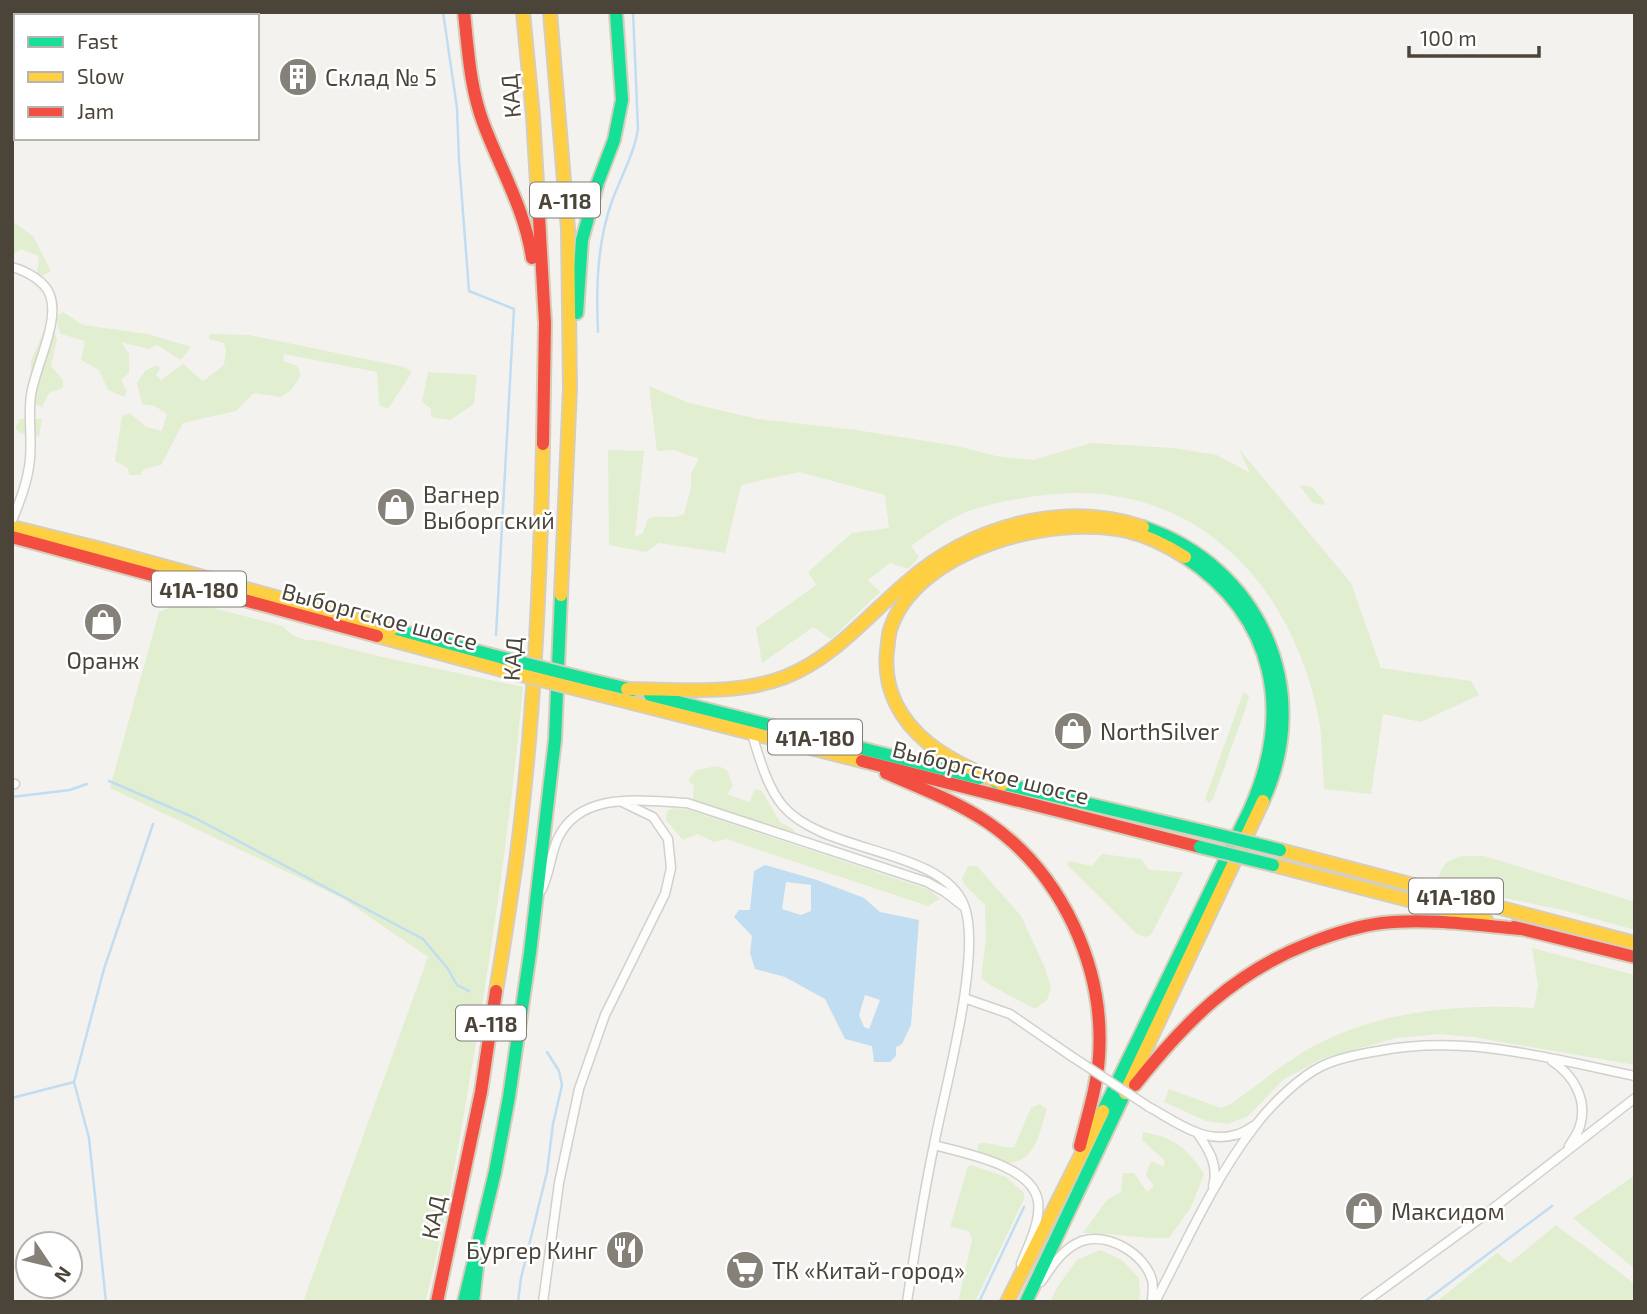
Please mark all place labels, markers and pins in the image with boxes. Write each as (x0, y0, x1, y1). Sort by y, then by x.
building icon: Склад № 5 (277, 56, 319, 98)
place label: Склад № 5 (325, 63, 437, 91)
place label: Вагнер Выборгский (423, 480, 555, 534)
shop icon: Вагнер Выборгский (375, 486, 417, 528)
shop icon: Оранж (82, 601, 124, 643)
place label: Оранж (66, 646, 140, 674)
shop icon: NorthSilver (1052, 710, 1094, 752)
place label: NorthSilver (1100, 717, 1219, 745)
shop icon: Максидом (1343, 1190, 1385, 1232)
place label: Максидом (1391, 1197, 1505, 1225)
restaurant icon: Бургер Кинг (604, 1229, 646, 1271)
place label: Бургер Кинг (466, 1236, 598, 1265)
supermarket icon: ТК «Китай-город» (724, 1249, 766, 1291)
place label: ТК «Китай-город» (772, 1256, 965, 1284)

